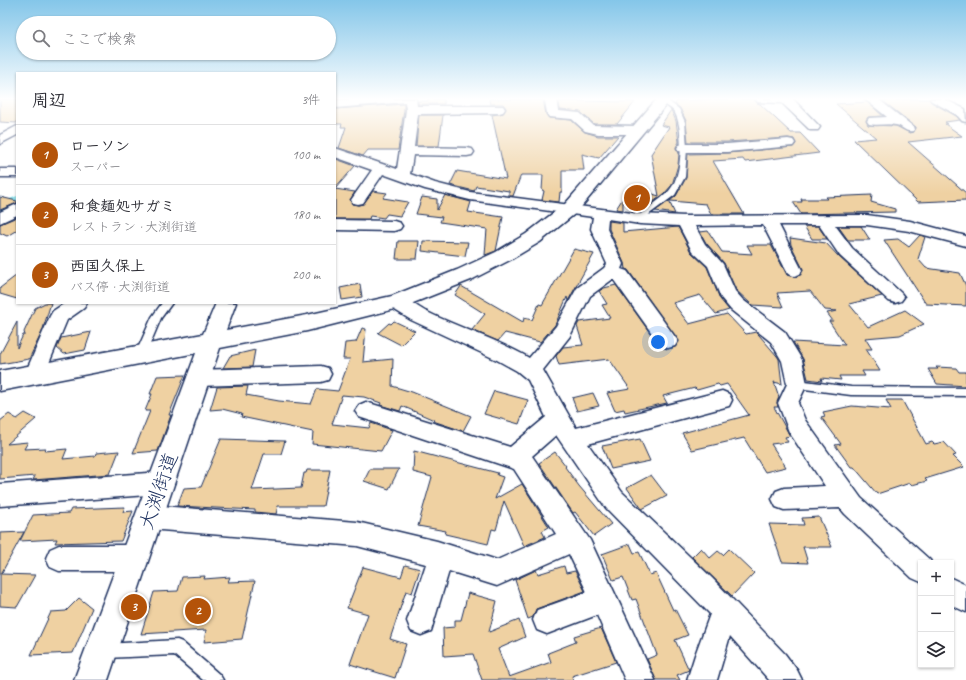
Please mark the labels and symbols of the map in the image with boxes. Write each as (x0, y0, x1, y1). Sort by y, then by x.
pin: 1 (624, 183, 650, 213)
your location (648, 332, 668, 352)
street label: 大渕街道 (134, 449, 183, 533)
pin: 3 (121, 592, 147, 622)
pin: 2 (185, 596, 211, 626)

